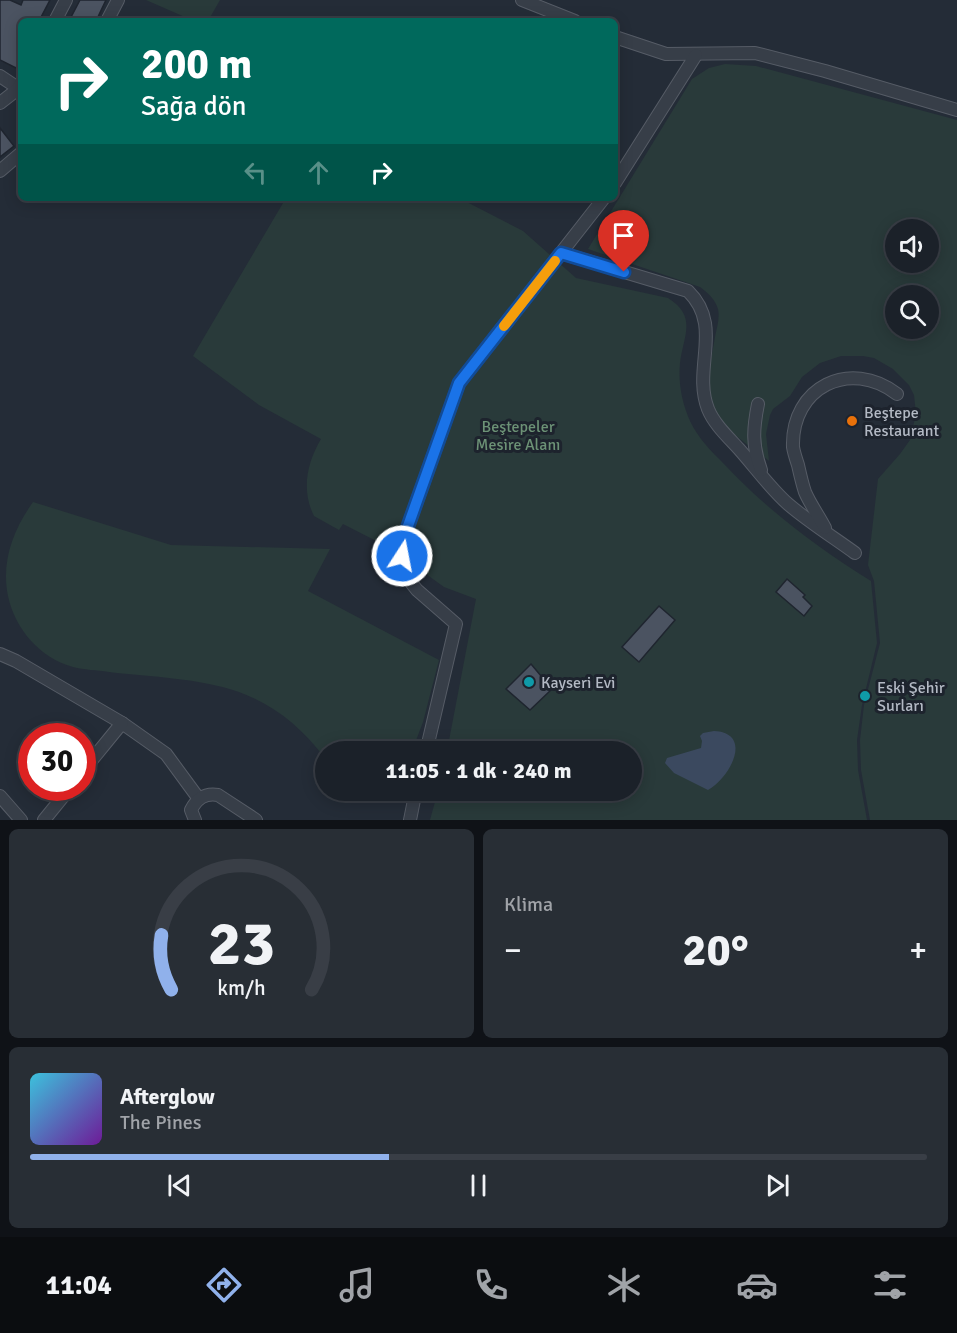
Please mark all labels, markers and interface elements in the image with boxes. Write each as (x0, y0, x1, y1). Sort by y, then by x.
text: 200 m (141, 39, 252, 90)
icon: right (42, 42, 120, 120)
text: Sağa dön (141, 90, 247, 123)
icon: left (239, 156, 272, 189)
icon: ahead (302, 156, 335, 189)
icon: right (365, 156, 398, 189)
pin (598, 210, 649, 272)
icon: arrive (607, 219, 640, 252)
map controls (885, 219, 939, 339)
button: sound (885, 219, 939, 273)
button: search (885, 285, 939, 339)
place label: Beştepe Restaurant (864, 403, 939, 441)
marker: Beştepe Restaurant (845, 414, 859, 428)
park label: Beştepeler Mesire Alanı (476, 417, 560, 455)
position arrow (370, 524, 434, 588)
place label: Kayseri Evi (541, 673, 615, 693)
marker: Kayseri Evi (522, 675, 536, 689)
place label: Eski Şehir Surları (877, 678, 945, 716)
marker: Eski Şehir Surları (858, 689, 872, 703)
speed limit sign: 30 (18, 723, 96, 801)
text: 11:05 · 1 dk · 240 m (385, 757, 572, 784)
text: Klima (504, 892, 553, 917)
text: 23 (208, 905, 275, 982)
text: 20° (682, 923, 749, 978)
text: − (504, 930, 522, 971)
text: + (909, 930, 927, 971)
text: km/h (217, 976, 266, 1002)
text: Afterglow (120, 1083, 215, 1110)
text: The Pines (120, 1110, 202, 1135)
icon: previous (163, 1169, 196, 1202)
icon: pause (462, 1169, 495, 1202)
icon: next (761, 1169, 794, 1202)
icon: directions (203, 1264, 245, 1306)
icon: music (336, 1264, 378, 1306)
icon: phone (470, 1264, 512, 1306)
icon: climate (603, 1264, 645, 1306)
icon: car (736, 1264, 778, 1306)
icon: filters (869, 1264, 911, 1306)
text: 11:04 (46, 1269, 112, 1302)

